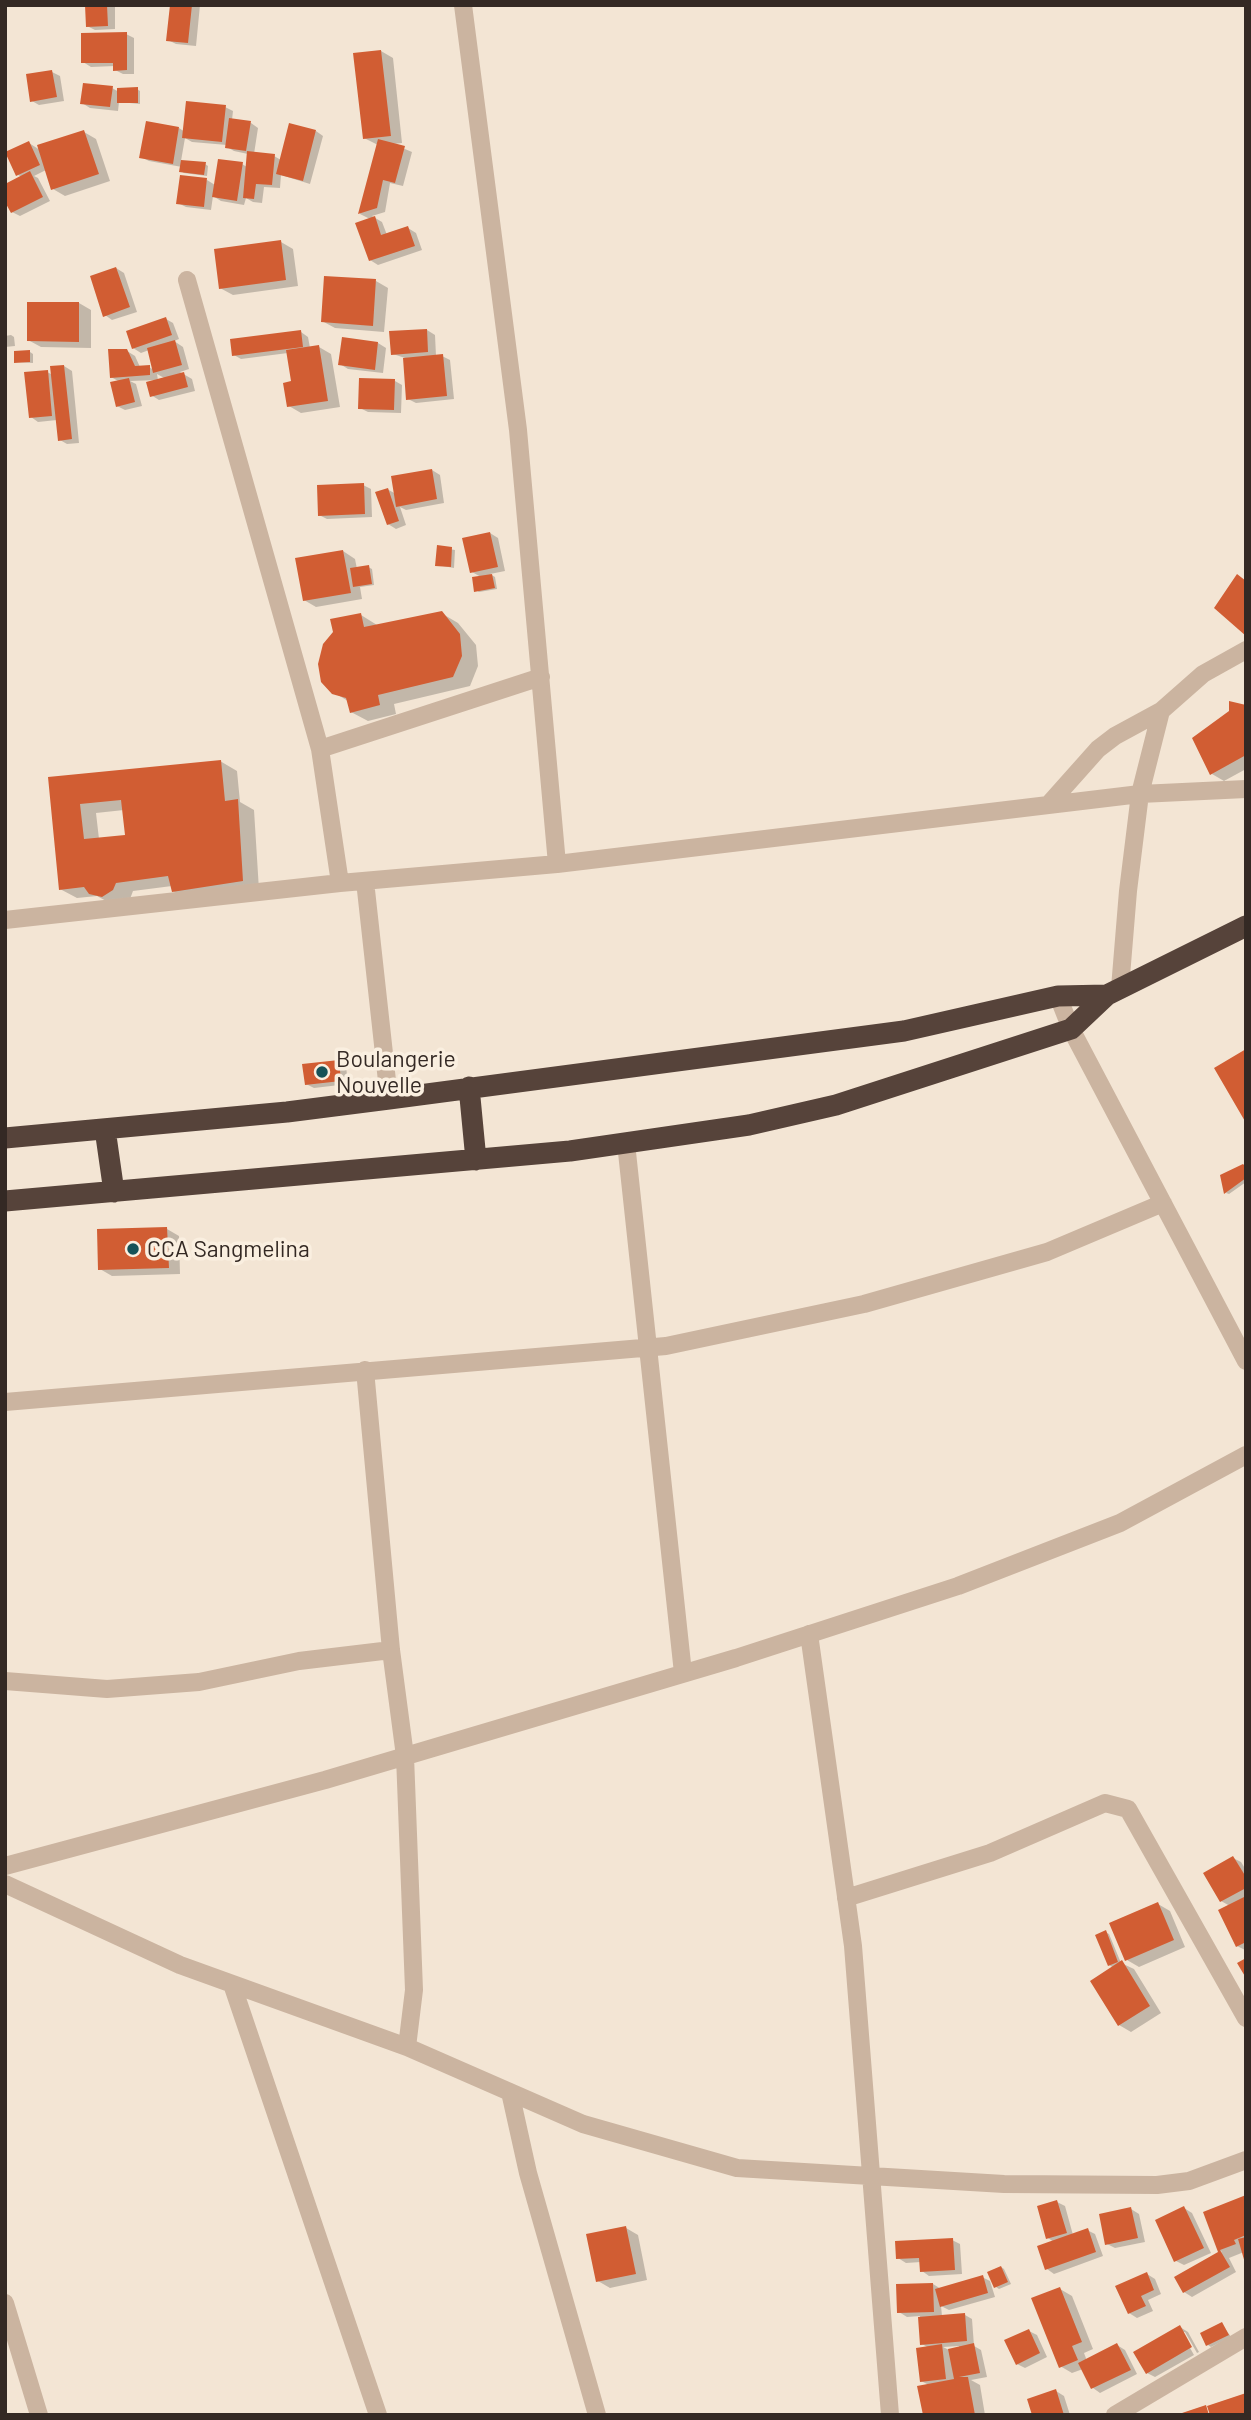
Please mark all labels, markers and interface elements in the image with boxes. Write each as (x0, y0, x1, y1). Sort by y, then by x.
place label: Boulangerie Nouvelle (336, 1045, 456, 1099)
marker: Boulangerie Nouvelle (314, 1064, 330, 1080)
place label: CCA Sangmelina (147, 1235, 310, 1263)
marker: CCA Sangmelina (125, 1241, 141, 1257)

